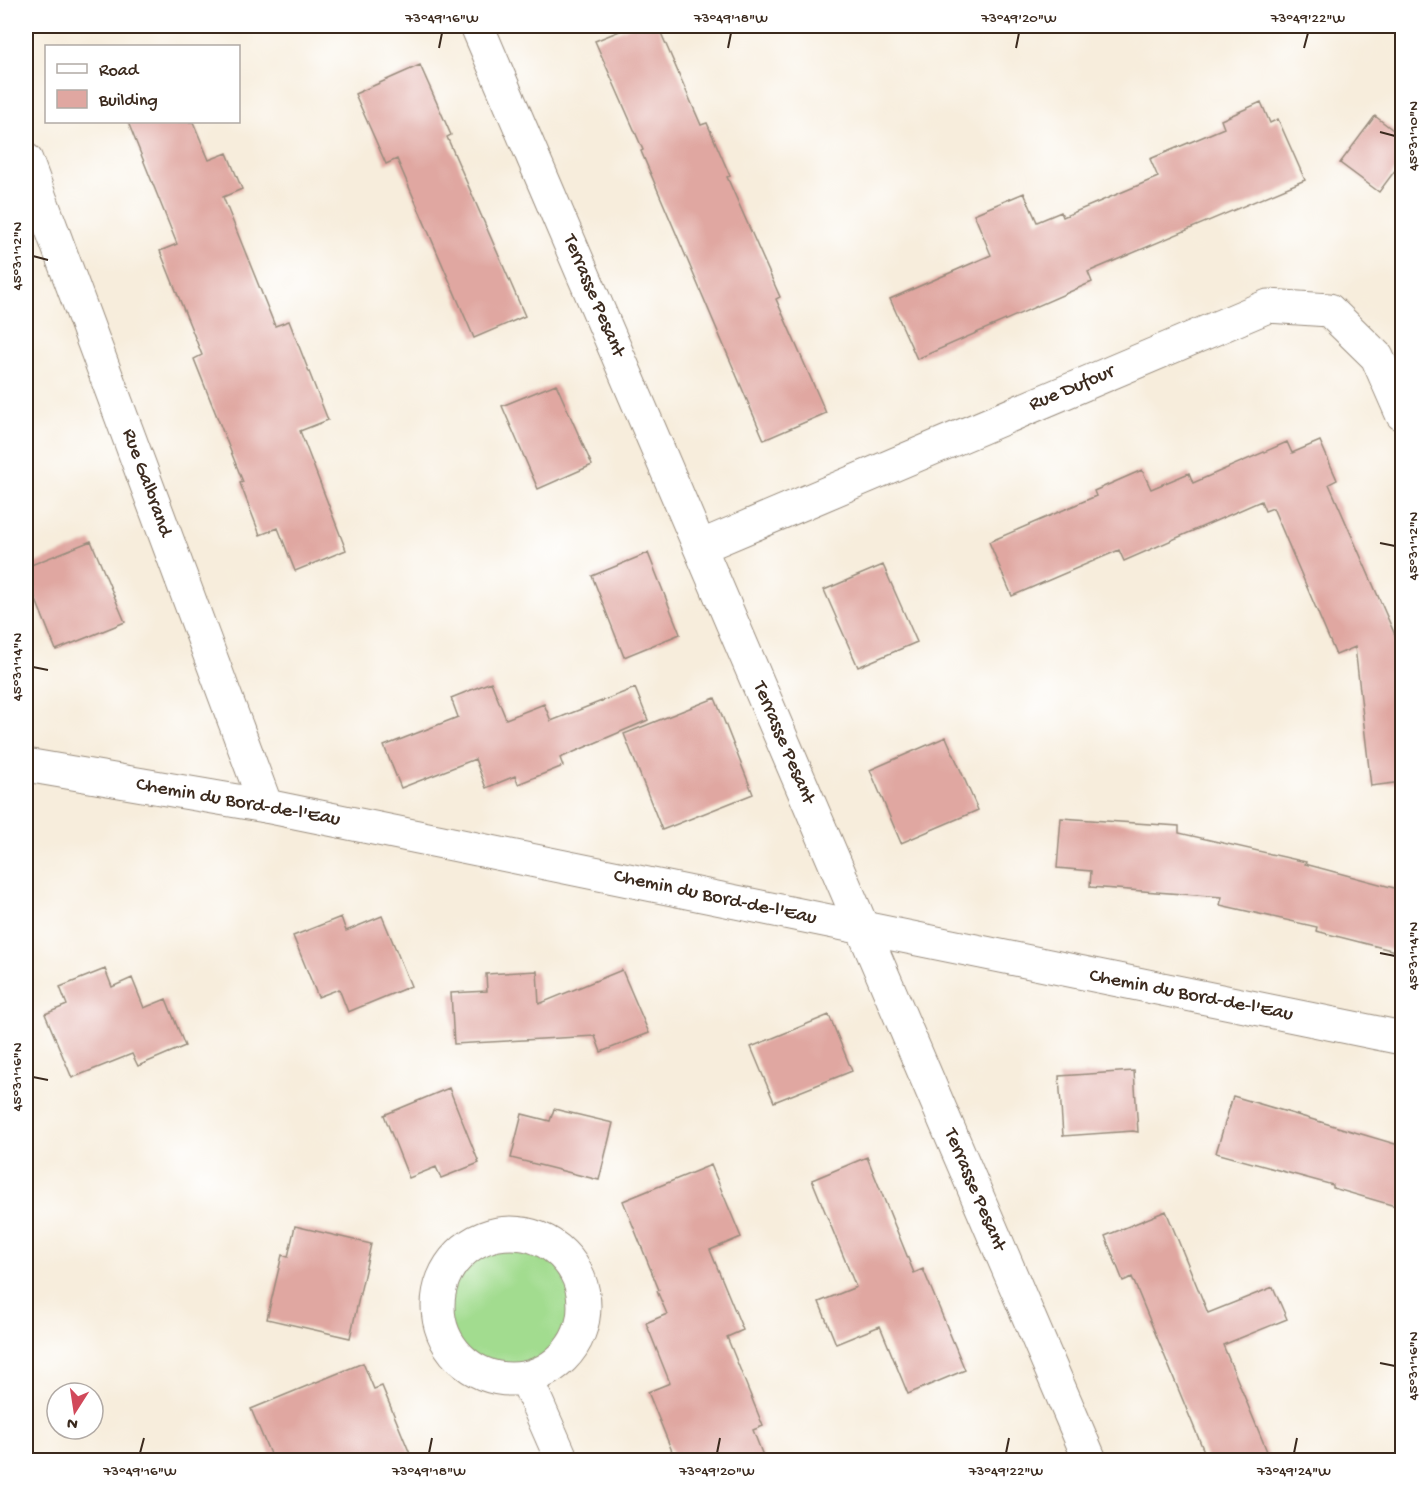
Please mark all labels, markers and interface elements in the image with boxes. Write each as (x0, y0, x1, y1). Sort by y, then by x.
text: 73°49'16"W (404, 10, 479, 28)
text: 73°49'18"W (693, 10, 768, 28)
text: 73°49'20"W (980, 10, 1057, 28)
text: 73°49'22"W (1270, 10, 1345, 28)
legend (45, 45, 240, 123)
text: Road (99, 61, 140, 82)
text: Building (98, 91, 158, 112)
text: 45°31'10"N (1405, 101, 1423, 171)
text: 45°31'12"N (9, 221, 27, 290)
street label: Terrasse Pesant (557, 230, 630, 362)
street label: Rue Dufour (1026, 360, 1120, 417)
street label: Rue Galbrand (116, 426, 177, 542)
text: 45°31'12"N (1405, 511, 1423, 580)
text: 45°31'14"N (9, 633, 27, 701)
street label: Terrasse Pesant (747, 677, 820, 809)
street label: Chemin du Bord-de-l'Eau (134, 774, 343, 832)
street label: Chemin du Bord-de-l'Eau (611, 865, 819, 931)
text: 45°31'14"N (1405, 922, 1423, 990)
street label: Chemin du Bord-de-l'Eau (1087, 965, 1295, 1027)
text: 45°31'16"N (9, 1042, 27, 1112)
street label: Terrasse Pesant (938, 1124, 1011, 1256)
text: 45°31'16"N (1405, 1331, 1423, 1401)
north arrow (45, 1381, 105, 1441)
text: N (65, 1412, 80, 1433)
text: 73°49'16"W (102, 1463, 177, 1481)
text: 73°49'18"W (391, 1463, 466, 1481)
text: 73°49'20"W (678, 1463, 755, 1481)
text: 73°49'22"W (968, 1463, 1043, 1481)
text: 73°49'24"W (1256, 1463, 1331, 1481)

